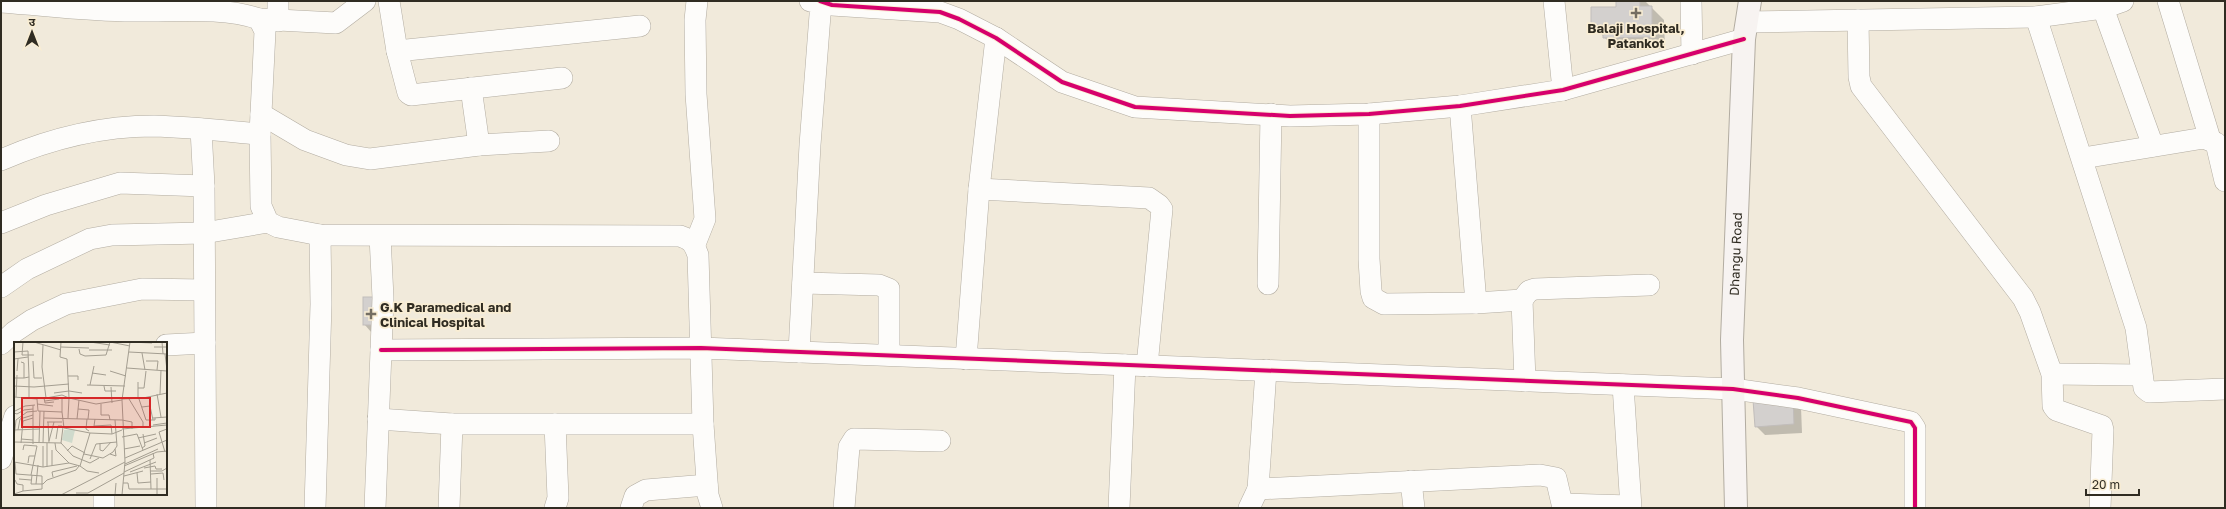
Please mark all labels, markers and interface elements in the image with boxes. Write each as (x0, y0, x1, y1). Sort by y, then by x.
marker: Balaji Hospital, Patankot (1630, 7, 1642, 19)
north arrow (12, 12, 52, 52)
text: उ (29, 15, 36, 28)
place label: Balaji Hospital, Patankot (1587, 20, 1685, 51)
street label: Dhangu Road (1726, 212, 1745, 296)
place label: G.K Paramedical and Clinical Hospital (380, 299, 511, 330)
marker: G.K Paramedical and Clinical Hospital (365, 308, 377, 320)
inset map (14, 342, 167, 495)
scale bar (2086, 471, 2139, 497)
text: 20 m (2092, 477, 2120, 492)

